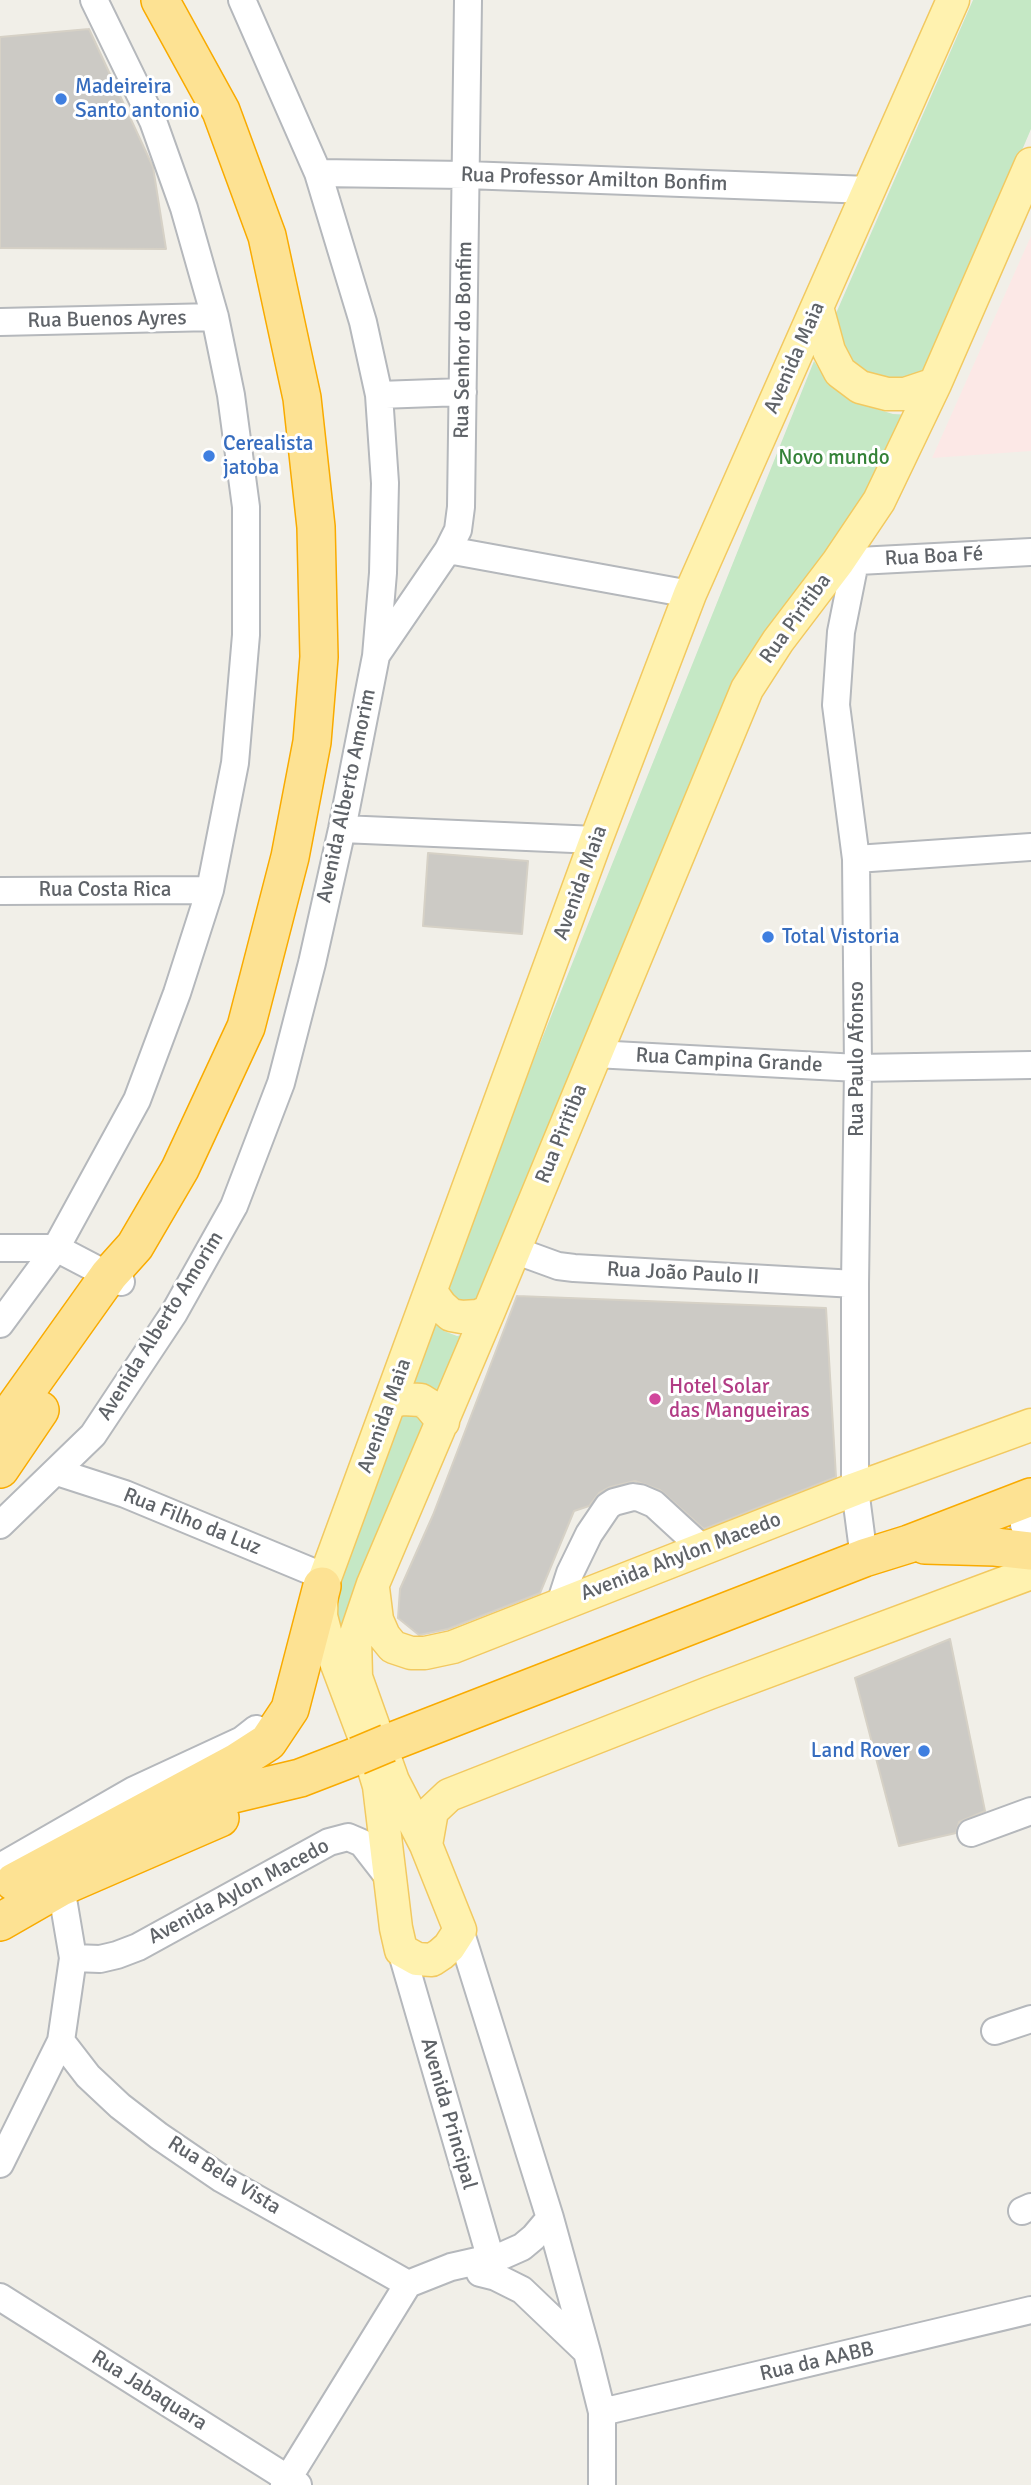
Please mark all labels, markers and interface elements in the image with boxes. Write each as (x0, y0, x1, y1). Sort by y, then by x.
place label: Madeireira Santo antonio (75, 74, 200, 124)
marker: Madeireira Santo antonio (53, 91, 69, 107)
street label: Rua Professor Amilton Bonfim (460, 163, 728, 197)
street label: Rua Senhor do Bonfim (450, 241, 478, 439)
street label: Avenida Maia (759, 298, 831, 418)
street label: Rua Buenos Ayres (27, 306, 187, 334)
place label: Cerealista jatoba (223, 431, 313, 481)
park label: Novo mundo (778, 445, 890, 471)
marker: Cerealista jatoba (201, 448, 217, 464)
street label: Rua Boa Fé (884, 542, 984, 572)
street label: Rua Piritiba (755, 569, 837, 669)
street label: Avenida Alberto Amorim (312, 687, 382, 905)
street label: Avenida Maia (549, 822, 613, 944)
street label: Rua Costa Rica (38, 877, 172, 903)
place label: Total Vistoria (782, 924, 900, 950)
marker: Total Vistoria (760, 929, 776, 945)
street label: Rua Paulo Afonso (844, 981, 870, 1137)
street label: Rua Campina Grande (635, 1044, 823, 1078)
street label: Rua Piritiba (531, 1081, 593, 1187)
street label: Avenida Alberto Amorim (93, 1227, 229, 1425)
street label: Rua João Paulo II (606, 1257, 760, 1291)
street label: Avenida Maia (353, 1355, 417, 1477)
place label: Hotel Solar das Mangueiras (669, 1374, 810, 1424)
marker: Hotel Solar das Mangueiras (647, 1391, 663, 1407)
street label: Rua Filho da Luz (119, 1483, 265, 1561)
street label: Avenida Ahylon Macedo (577, 1507, 785, 1607)
place label: Land Rover (811, 1738, 910, 1764)
marker: Land Rover (916, 1743, 932, 1759)
street label: Avenida Aylon Macedo (144, 1834, 334, 1950)
street label: Avenida Principal (414, 2035, 482, 2193)
street label: Rua Bela Vista (163, 2131, 285, 2221)
street label: Rua da AABB (757, 2337, 877, 2387)
street label: Rua Jabaquara (87, 2345, 211, 2437)

